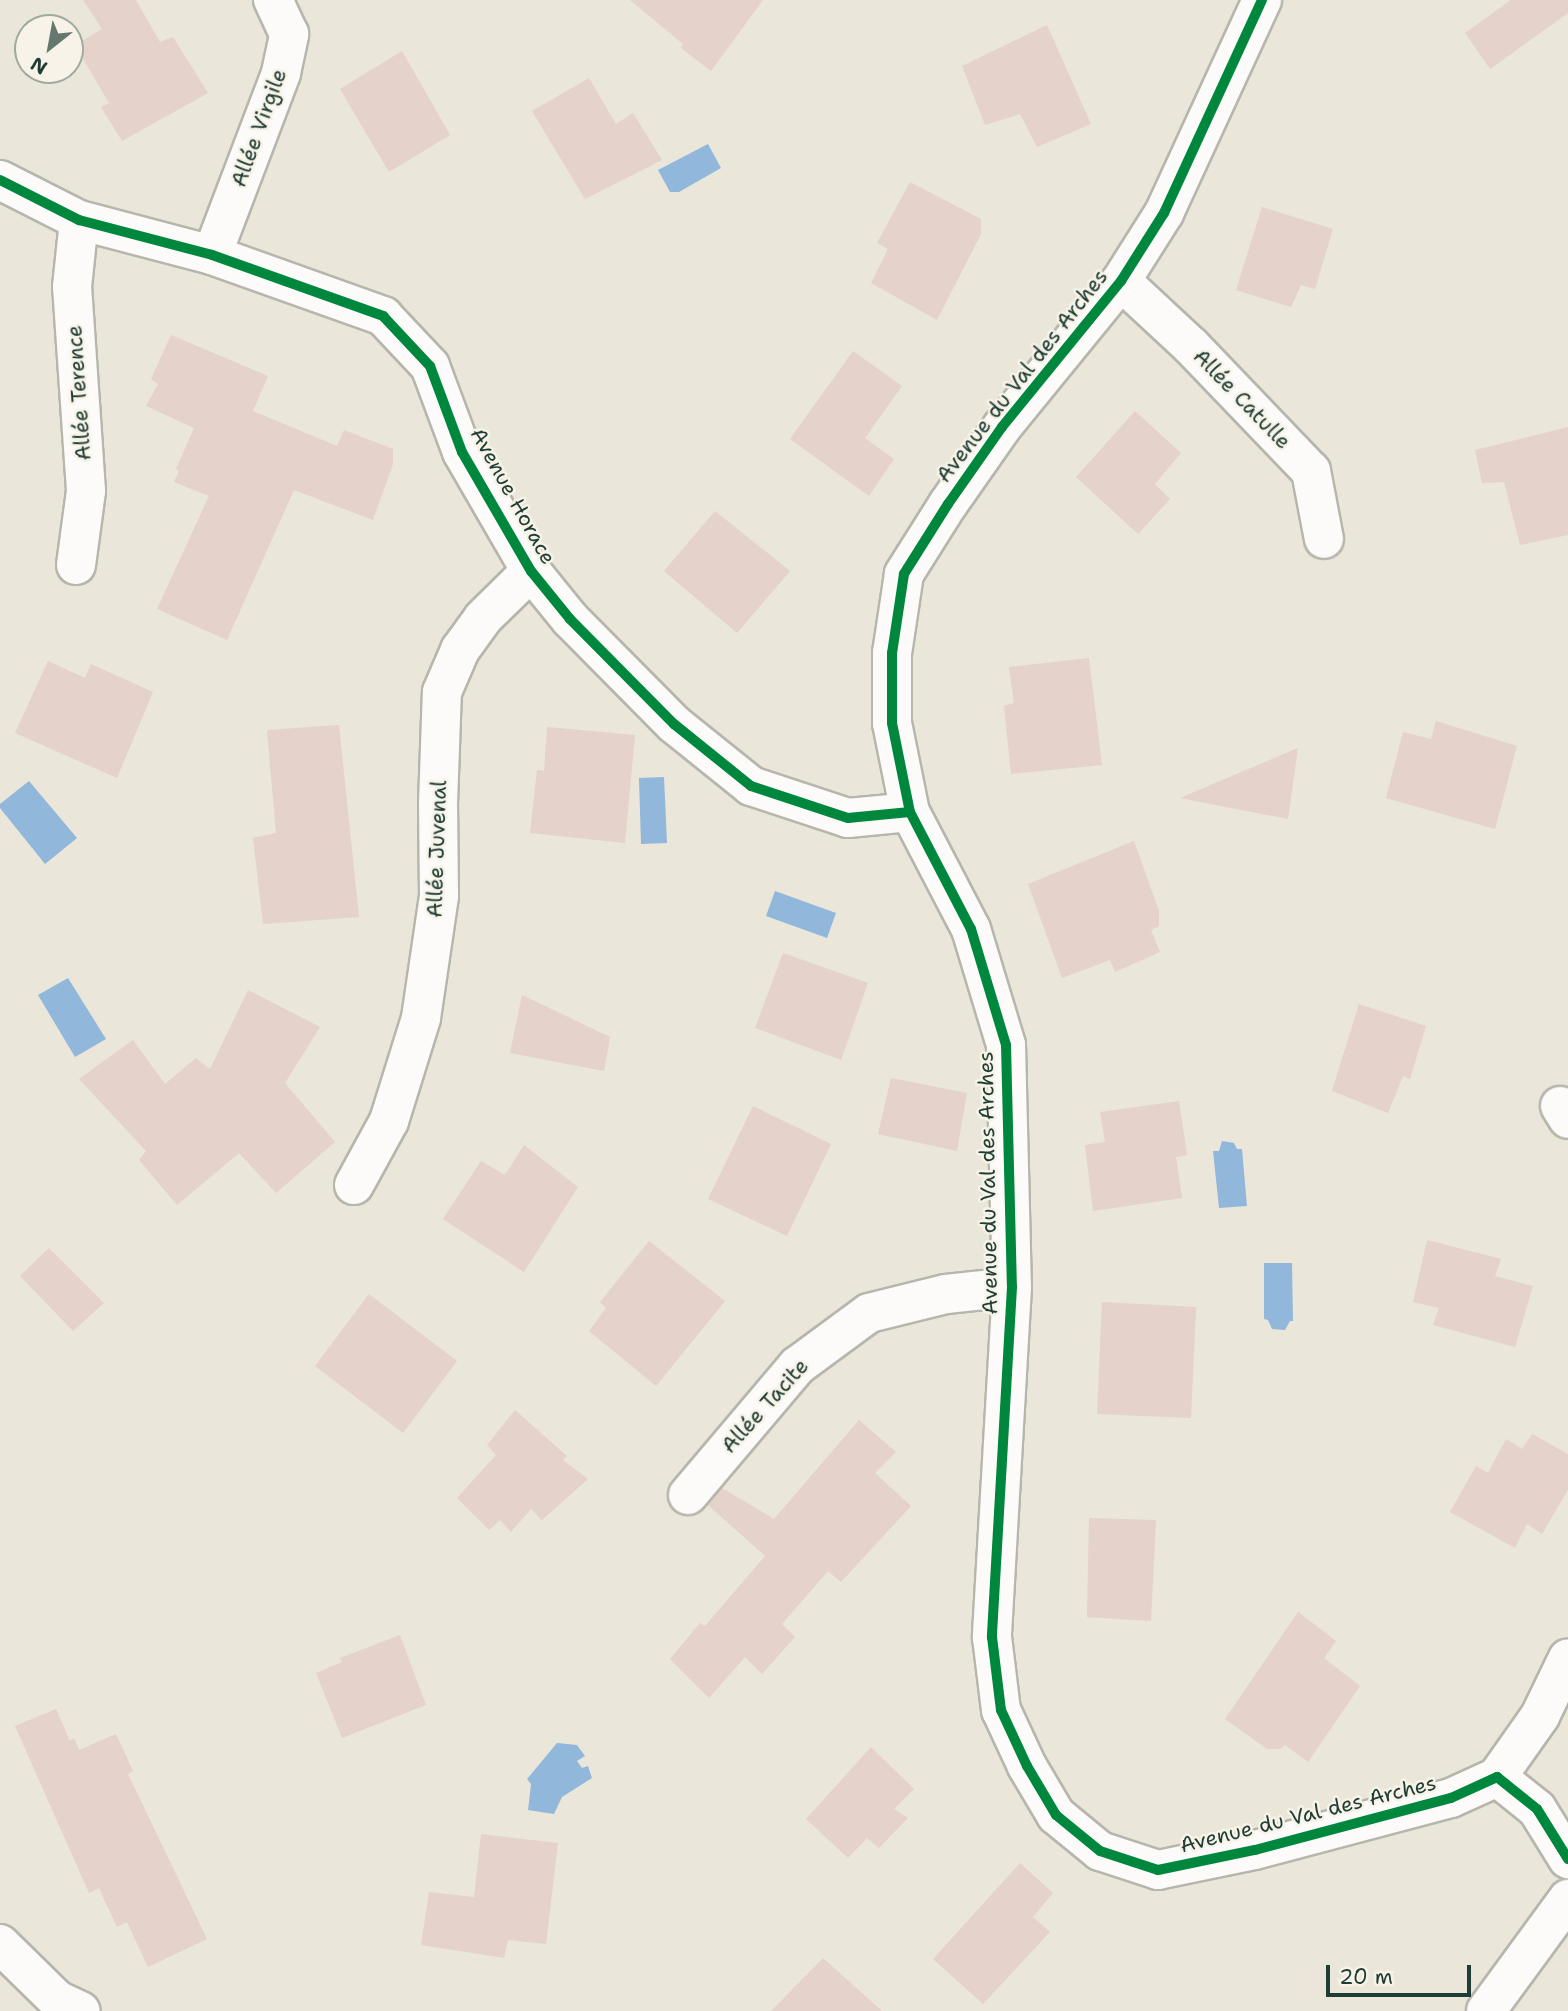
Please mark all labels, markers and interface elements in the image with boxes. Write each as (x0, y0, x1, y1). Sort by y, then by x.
north arrow (14, 14, 84, 84)
text: N (26, 51, 52, 80)
street label: Allée Virgile (226, 66, 292, 190)
street label: Avenue du Val des Arches (931, 264, 1113, 488)
street label: Allée Terence (62, 325, 96, 461)
street label: Allée Catulle (1188, 344, 1296, 454)
street label: Avenue Horace (465, 423, 561, 569)
street label: Allée Juvenal (422, 780, 452, 918)
street label: Avenue du Val des Arches (973, 1051, 1003, 1315)
street label: Allée Tacite (716, 1354, 814, 1458)
street label: Avenue du Val des Arches (1177, 1770, 1439, 1858)
scale bar (1330, 1952, 1475, 1996)
text: 20 m (1339, 1963, 1393, 1991)

